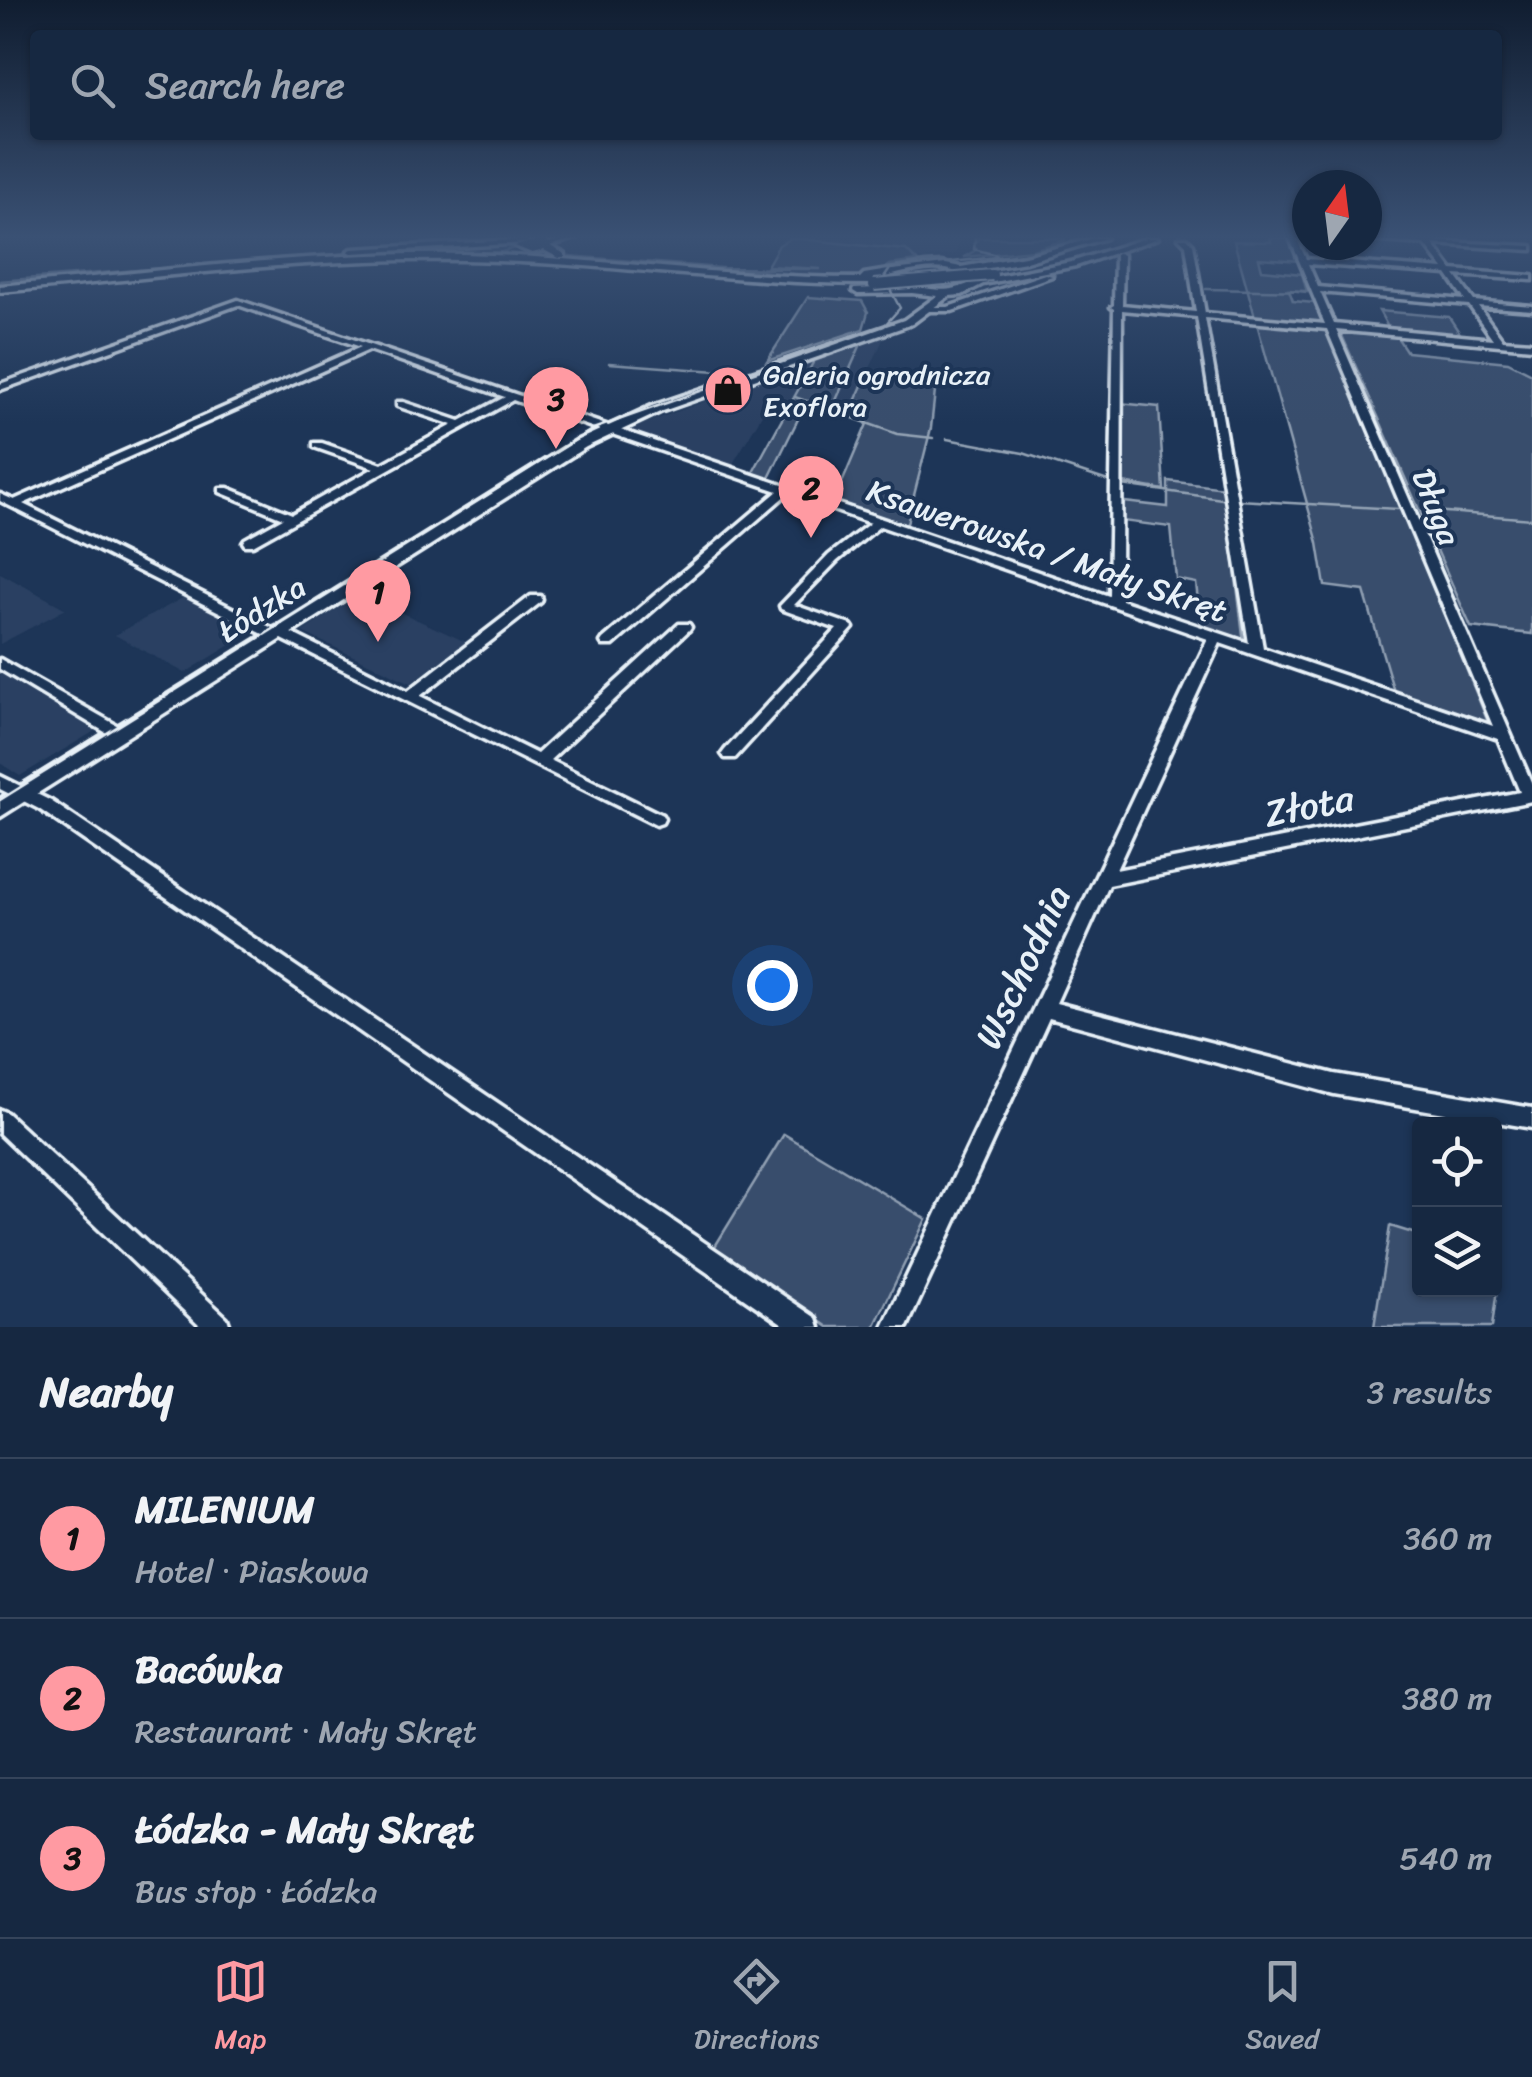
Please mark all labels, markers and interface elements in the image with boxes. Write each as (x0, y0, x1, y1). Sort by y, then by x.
search box (30, 30, 1502, 140)
text: Search here (145, 52, 345, 119)
icon: search (65, 58, 120, 113)
north arrow (1292, 170, 1382, 260)
place label: Galeria ogrodnicza Exoflora (763, 350, 991, 431)
shop icon: Galeria ogrodnicza Exoflora (702, 364, 754, 416)
pin: 3 (524, 366, 588, 449)
pin: 2 (778, 456, 844, 538)
street label: Długa (1395, 460, 1478, 555)
street label: Ksawerowska / Mały Skręt (859, 462, 1235, 640)
street label: Łódzka (206, 559, 318, 659)
pin: 1 (346, 560, 410, 642)
street label: Złota (1258, 764, 1360, 847)
street label: Wschodnia (956, 874, 1090, 1060)
your location (747, 960, 798, 1011)
map controls (1412, 1117, 1502, 1297)
button: locate (1412, 1117, 1502, 1207)
button: layers (1412, 1207, 1502, 1297)
text: Nearby (40, 1355, 173, 1429)
text: 3 results (1367, 1364, 1492, 1421)
text: MILENIUM (135, 1476, 314, 1543)
text: 1 (66, 1510, 79, 1567)
text: 360 m (1403, 1510, 1492, 1567)
text: Hotel · Piaskowa (135, 1543, 369, 1600)
text: Bacówka (135, 1636, 282, 1703)
text: 2 (63, 1670, 82, 1727)
text: 380 m (1402, 1670, 1492, 1727)
text: Restaurant · Mały Skręt (135, 1703, 477, 1760)
text: Łódzka - Mały Skręt (135, 1796, 474, 1863)
text: 3 (64, 1830, 81, 1887)
text: 540 m (1399, 1830, 1492, 1887)
text: Bus stop · Łódzka (135, 1863, 378, 1920)
tab: Map (213, 1954, 268, 2063)
tab: Directions (694, 1954, 819, 2063)
tab: Saved (1245, 1954, 1319, 2063)

